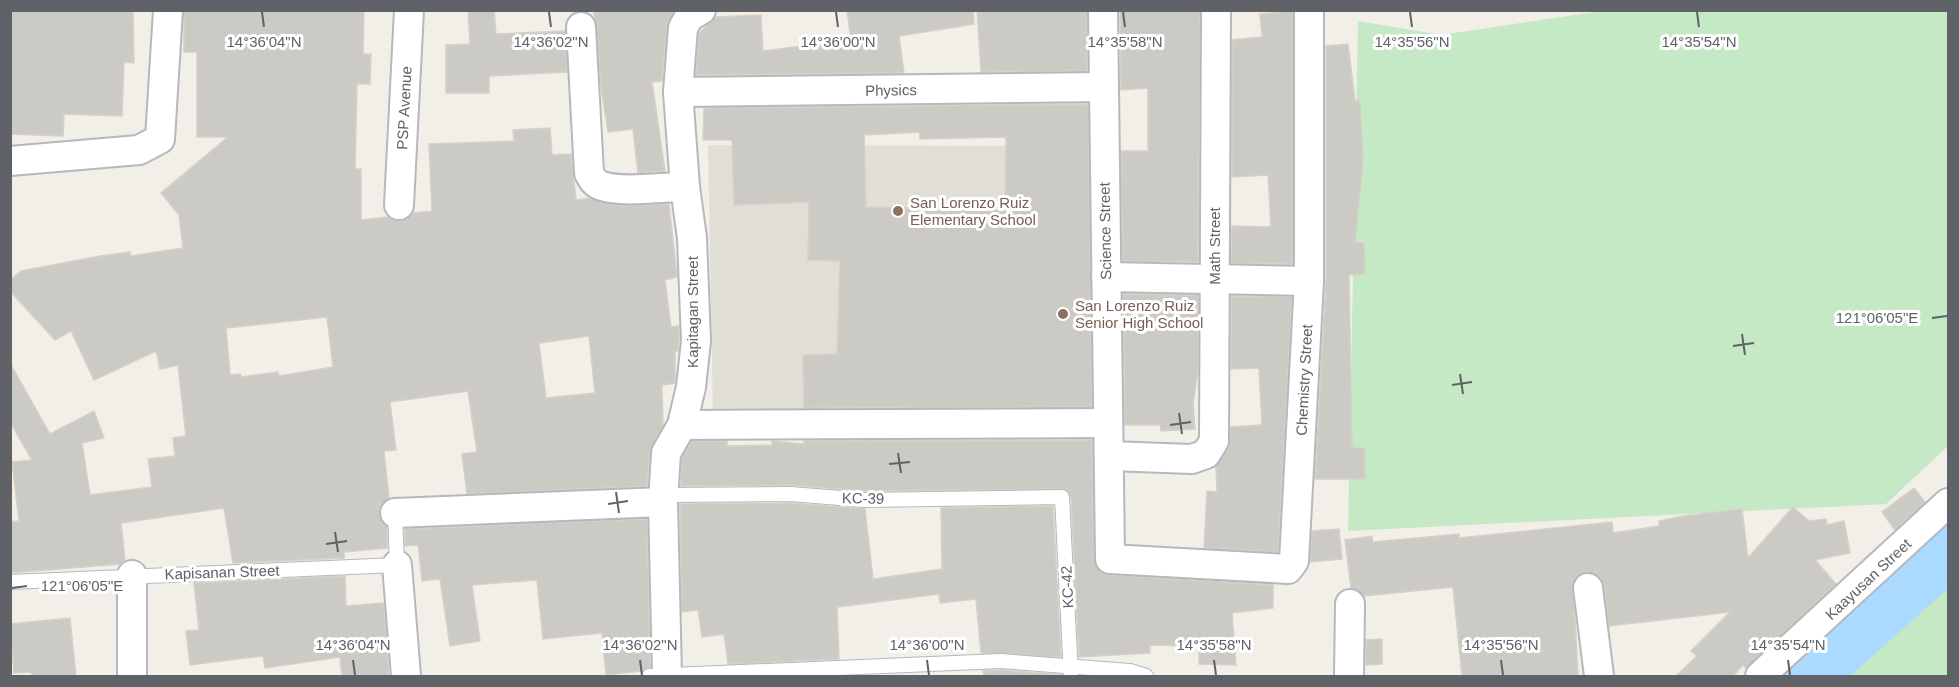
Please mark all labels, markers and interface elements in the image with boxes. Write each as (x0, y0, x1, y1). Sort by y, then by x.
text: 14°36'04"N (226, 33, 302, 50)
text: 14°36'02"N (513, 33, 589, 50)
text: 14°36'00"N (800, 33, 876, 50)
text: 14°35'58"N (1087, 33, 1163, 50)
text: 14°35'56"N (1374, 33, 1450, 50)
text: 14°35'54"N (1661, 33, 1737, 50)
street label: PSP Avenue (393, 66, 415, 150)
street label: Physics (865, 81, 917, 99)
street label: Science Street (1096, 181, 1114, 280)
place label: San Lorenzo Ruiz Elementary School (910, 194, 1036, 228)
marker: San Lorenzo Ruiz Elementary School (891, 204, 905, 218)
street label: Math Street (1206, 206, 1223, 285)
street label: Kapitagan Street (684, 255, 701, 368)
place label: San Lorenzo Ruiz Senior High School (1075, 297, 1203, 331)
marker: San Lorenzo Ruiz Senior High School (1056, 307, 1070, 321)
text: 121°06'05"E (1836, 309, 1918, 326)
street label: Chemistry Street (1293, 323, 1315, 436)
street label: KC-39 (842, 489, 884, 507)
street label: Kaayusan Street (1822, 534, 1915, 623)
street label: Kapisanan Street (164, 561, 281, 583)
street label: KC-42 (1057, 565, 1077, 609)
text: 121°06'05"E (41, 577, 123, 594)
text: 14°36'04"N (315, 636, 391, 653)
text: 14°36'02"N (602, 636, 678, 653)
text: 14°36'00"N (889, 636, 965, 653)
text: 14°35'58"N (1176, 636, 1252, 653)
text: 14°35'56"N (1463, 636, 1539, 653)
text: 14°35'54"N (1750, 636, 1826, 653)

